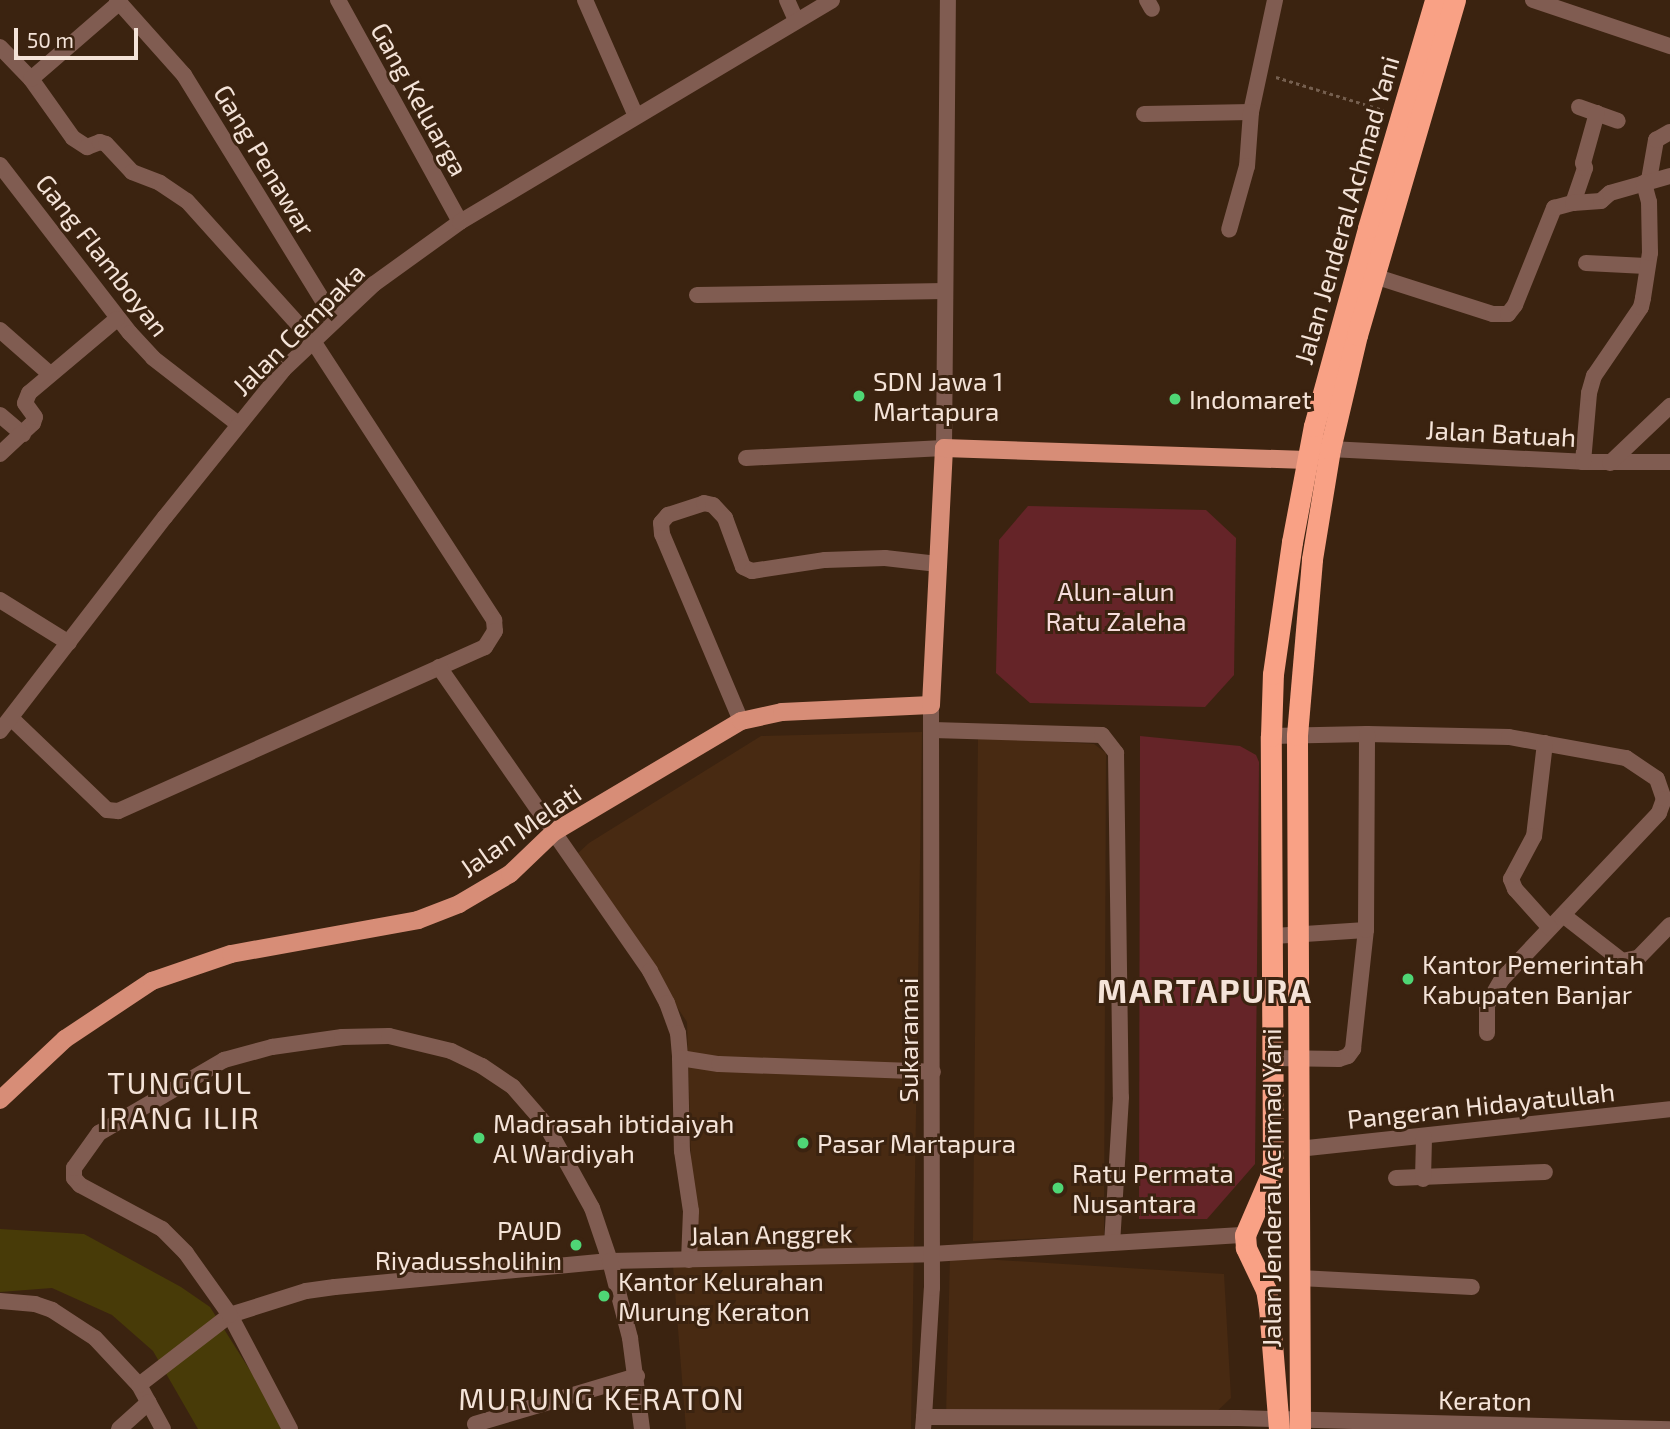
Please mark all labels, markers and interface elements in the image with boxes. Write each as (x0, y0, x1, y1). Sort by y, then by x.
scale bar (18, 14, 142, 58)
street label: Gang Keluarga (365, 17, 475, 181)
text: 50 m (27, 27, 74, 52)
street label: Jalan Jenderal Achmad Yani (1287, 51, 1405, 369)
street label: Gang Penawar (208, 79, 322, 241)
street label: Gang Flamboyan (30, 168, 176, 342)
street label: Jalan Cempaka (225, 256, 371, 402)
place label: SDN Jawa 1 Martapura (873, 365, 1004, 426)
place label: Indomaret (1189, 383, 1312, 415)
marker: SDN Jawa 1 Martapura (851, 388, 867, 404)
marker: Indomaret (1167, 391, 1183, 407)
street label: Jalan Batuah (1425, 413, 1577, 453)
park label: Alun-alun Ratu Zaleha (1046, 575, 1186, 636)
street label: Jalan Melati (453, 777, 587, 883)
place label: Kantor Pemerintah Kabupaten Banjar (1422, 948, 1645, 1010)
district label: MARTAPURA (1098, 971, 1312, 1011)
marker: Kantor Pemerintah Kabupaten Banjar (1400, 971, 1416, 987)
street label: Sukaramai (892, 977, 924, 1103)
street label: Jalan Jenderal Achmad Yani (1255, 1027, 1287, 1349)
district label: TUNGGUL IRANG ILIR (101, 1064, 259, 1134)
street label: Pangeran Hidayatullah (1346, 1075, 1616, 1135)
place label: Madrasah ibtidaiyah Al Wardiyah (493, 1107, 734, 1168)
place label: Pasar Martapura (817, 1127, 1016, 1159)
marker: Madrasah ibtidaiyah Al Wardiyah (471, 1130, 487, 1146)
marker: Pasar Martapura (795, 1135, 811, 1151)
place label: Ratu Permata Nusantara (1072, 1157, 1234, 1218)
marker: Ratu Permata Nusantara (1050, 1180, 1066, 1196)
place label: PAUD Riyadussholihin (375, 1214, 562, 1276)
street label: Jalan Anggrek (689, 1217, 853, 1251)
marker: PAUD Riyadussholihin (568, 1237, 584, 1253)
place label: Kantor Kelurahan Murung Keraton (618, 1265, 824, 1326)
marker: Kantor Kelurahan Murung Keraton (596, 1288, 612, 1304)
district label: MURUNG KERATON (460, 1380, 744, 1416)
street label: Keraton (1438, 1384, 1532, 1416)

